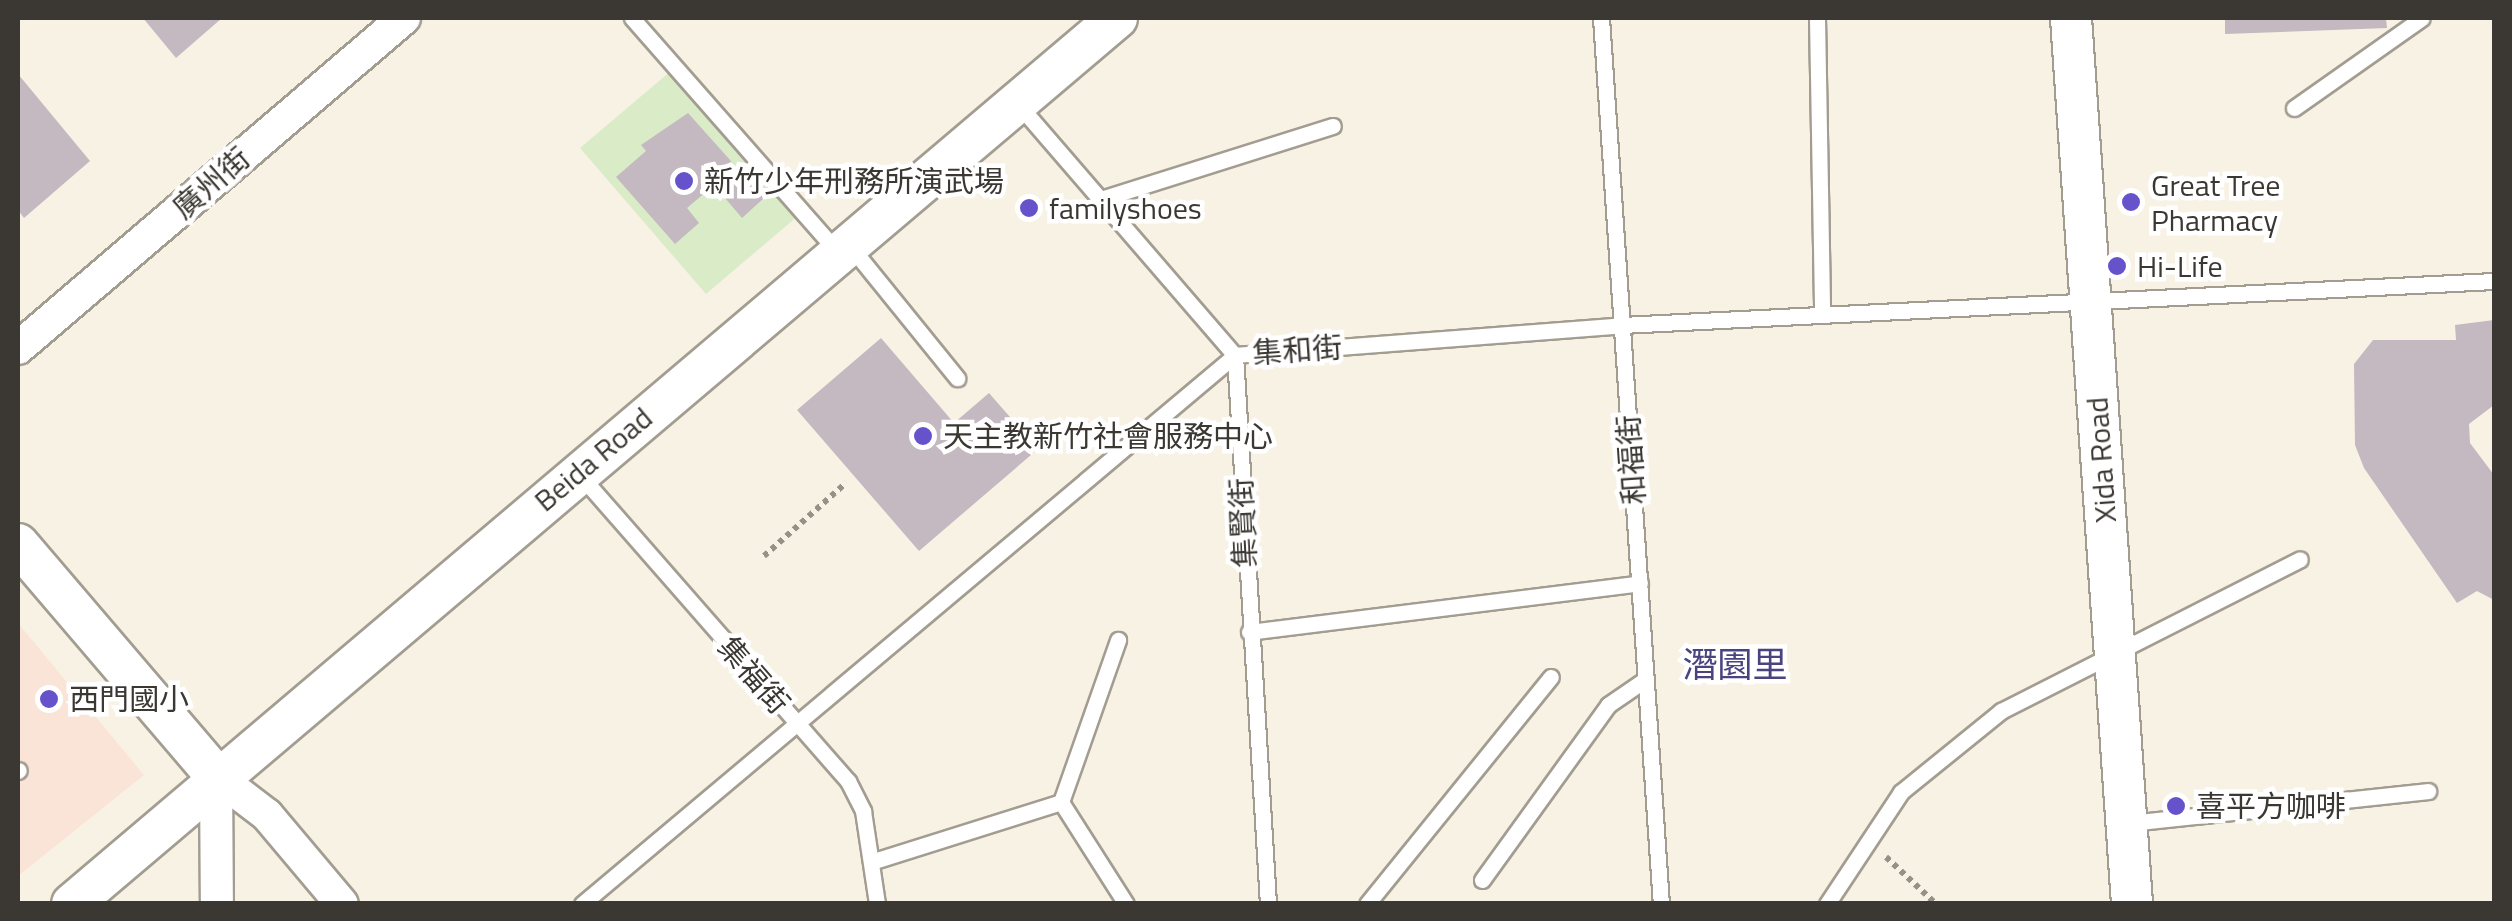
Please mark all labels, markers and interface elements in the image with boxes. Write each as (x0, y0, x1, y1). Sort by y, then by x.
street label: 廣州街 (165, 140, 257, 226)
place label: 新竹少年刑務所演武場 (704, 163, 1004, 199)
place label: Great Tree Pharmacy (2151, 167, 2280, 238)
marker: 新竹少年刑務所演武場 (673, 170, 695, 192)
place label: familyshoes (1049, 190, 1202, 226)
marker: Great Tree Pharmacy (2120, 191, 2142, 213)
marker: familyshoes (1018, 197, 1040, 219)
place label: Hi-Life (2137, 248, 2223, 284)
marker: Hi-Life (2106, 255, 2128, 277)
street label: 集和街 (1251, 329, 1343, 371)
street label: Xida Road (2079, 396, 2123, 524)
street label: Beida Road (527, 399, 659, 519)
street label: 和福街 (1610, 414, 1652, 506)
place label: 天主教新竹社會服務中心 (943, 418, 1273, 454)
marker: 天主教新竹社會服務中心 (912, 425, 934, 447)
street label: 集賢街 (1223, 477, 1263, 569)
street label: 集福街 (711, 629, 797, 721)
district label: 潛園里 (1683, 643, 1787, 685)
place label: 西門國小 (69, 681, 189, 717)
marker: 西門國小 (38, 688, 60, 710)
place label: 喜平方咖啡 (2196, 788, 2346, 824)
marker: 喜平方咖啡 (2165, 795, 2187, 817)

